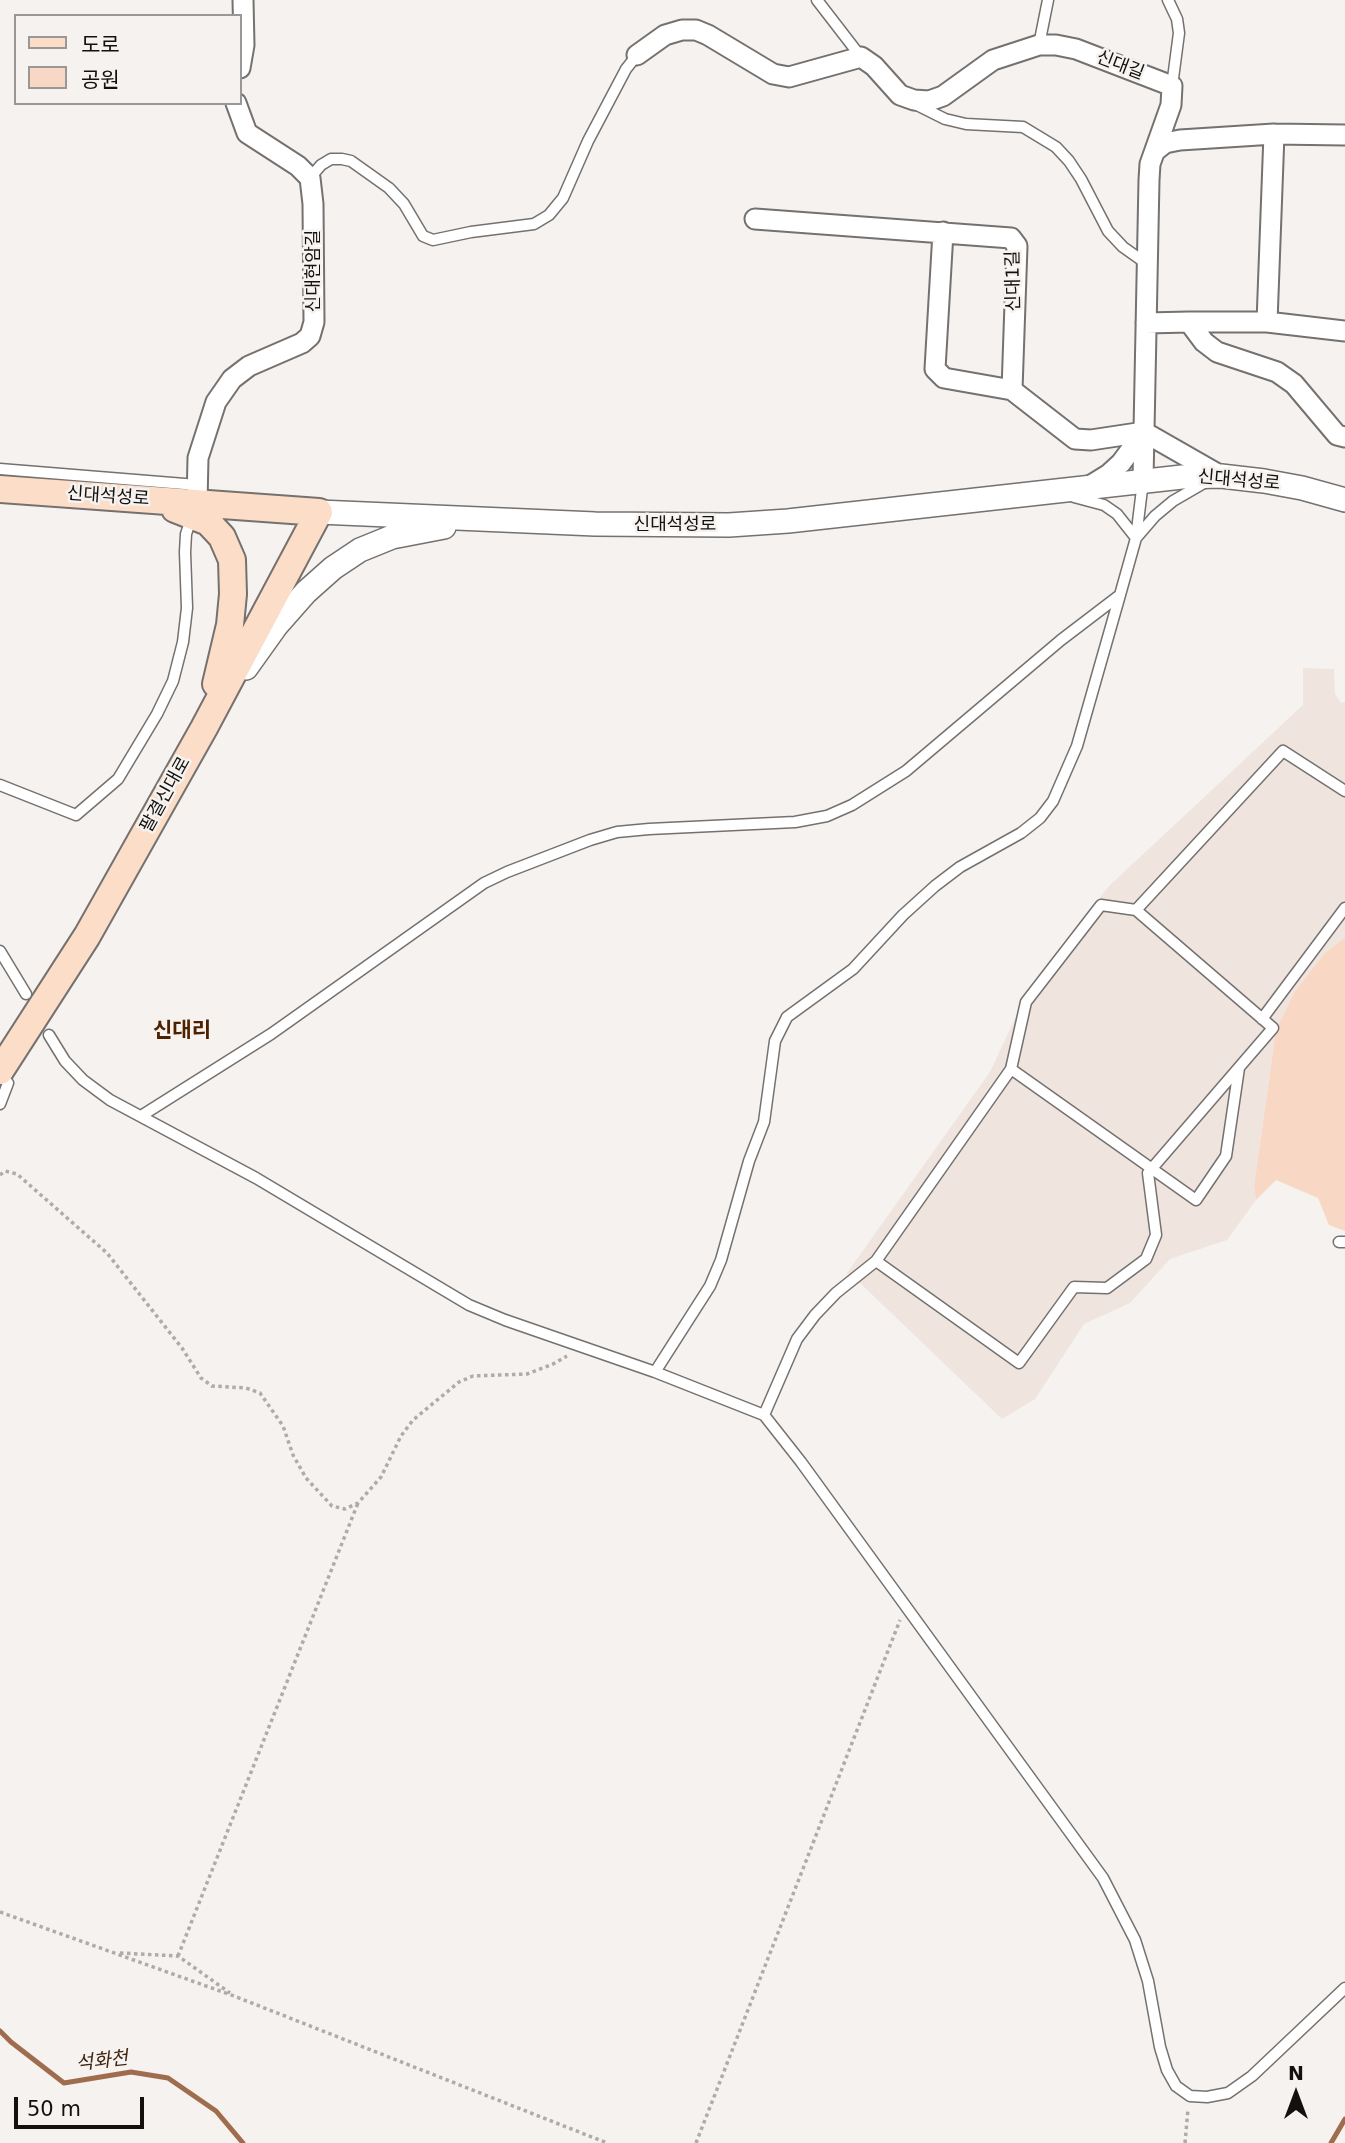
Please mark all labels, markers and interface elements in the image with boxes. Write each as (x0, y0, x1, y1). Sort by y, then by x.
legend (14, 14, 242, 105)
text: 도로 (81, 33, 120, 57)
street label: 신대길 (1093, 47, 1147, 85)
text: 공원 (81, 68, 120, 92)
street label: 신대현암길 (303, 230, 325, 312)
street label: 신대1길 (1003, 250, 1025, 312)
street label: 신대석성로 (1197, 467, 1281, 495)
street label: 신대석성로 (66, 483, 150, 511)
street label: 신대석성로 (634, 514, 716, 536)
street label: 팔결신대로 (136, 754, 196, 836)
district label: 신대리 (153, 1019, 211, 1045)
water label: 석화천 (75, 2047, 129, 2077)
north arrow (1261, 2059, 1331, 2129)
text: N (1288, 2062, 1304, 2084)
scale bar (18, 2084, 147, 2128)
text: 50 m (27, 2097, 81, 2121)

